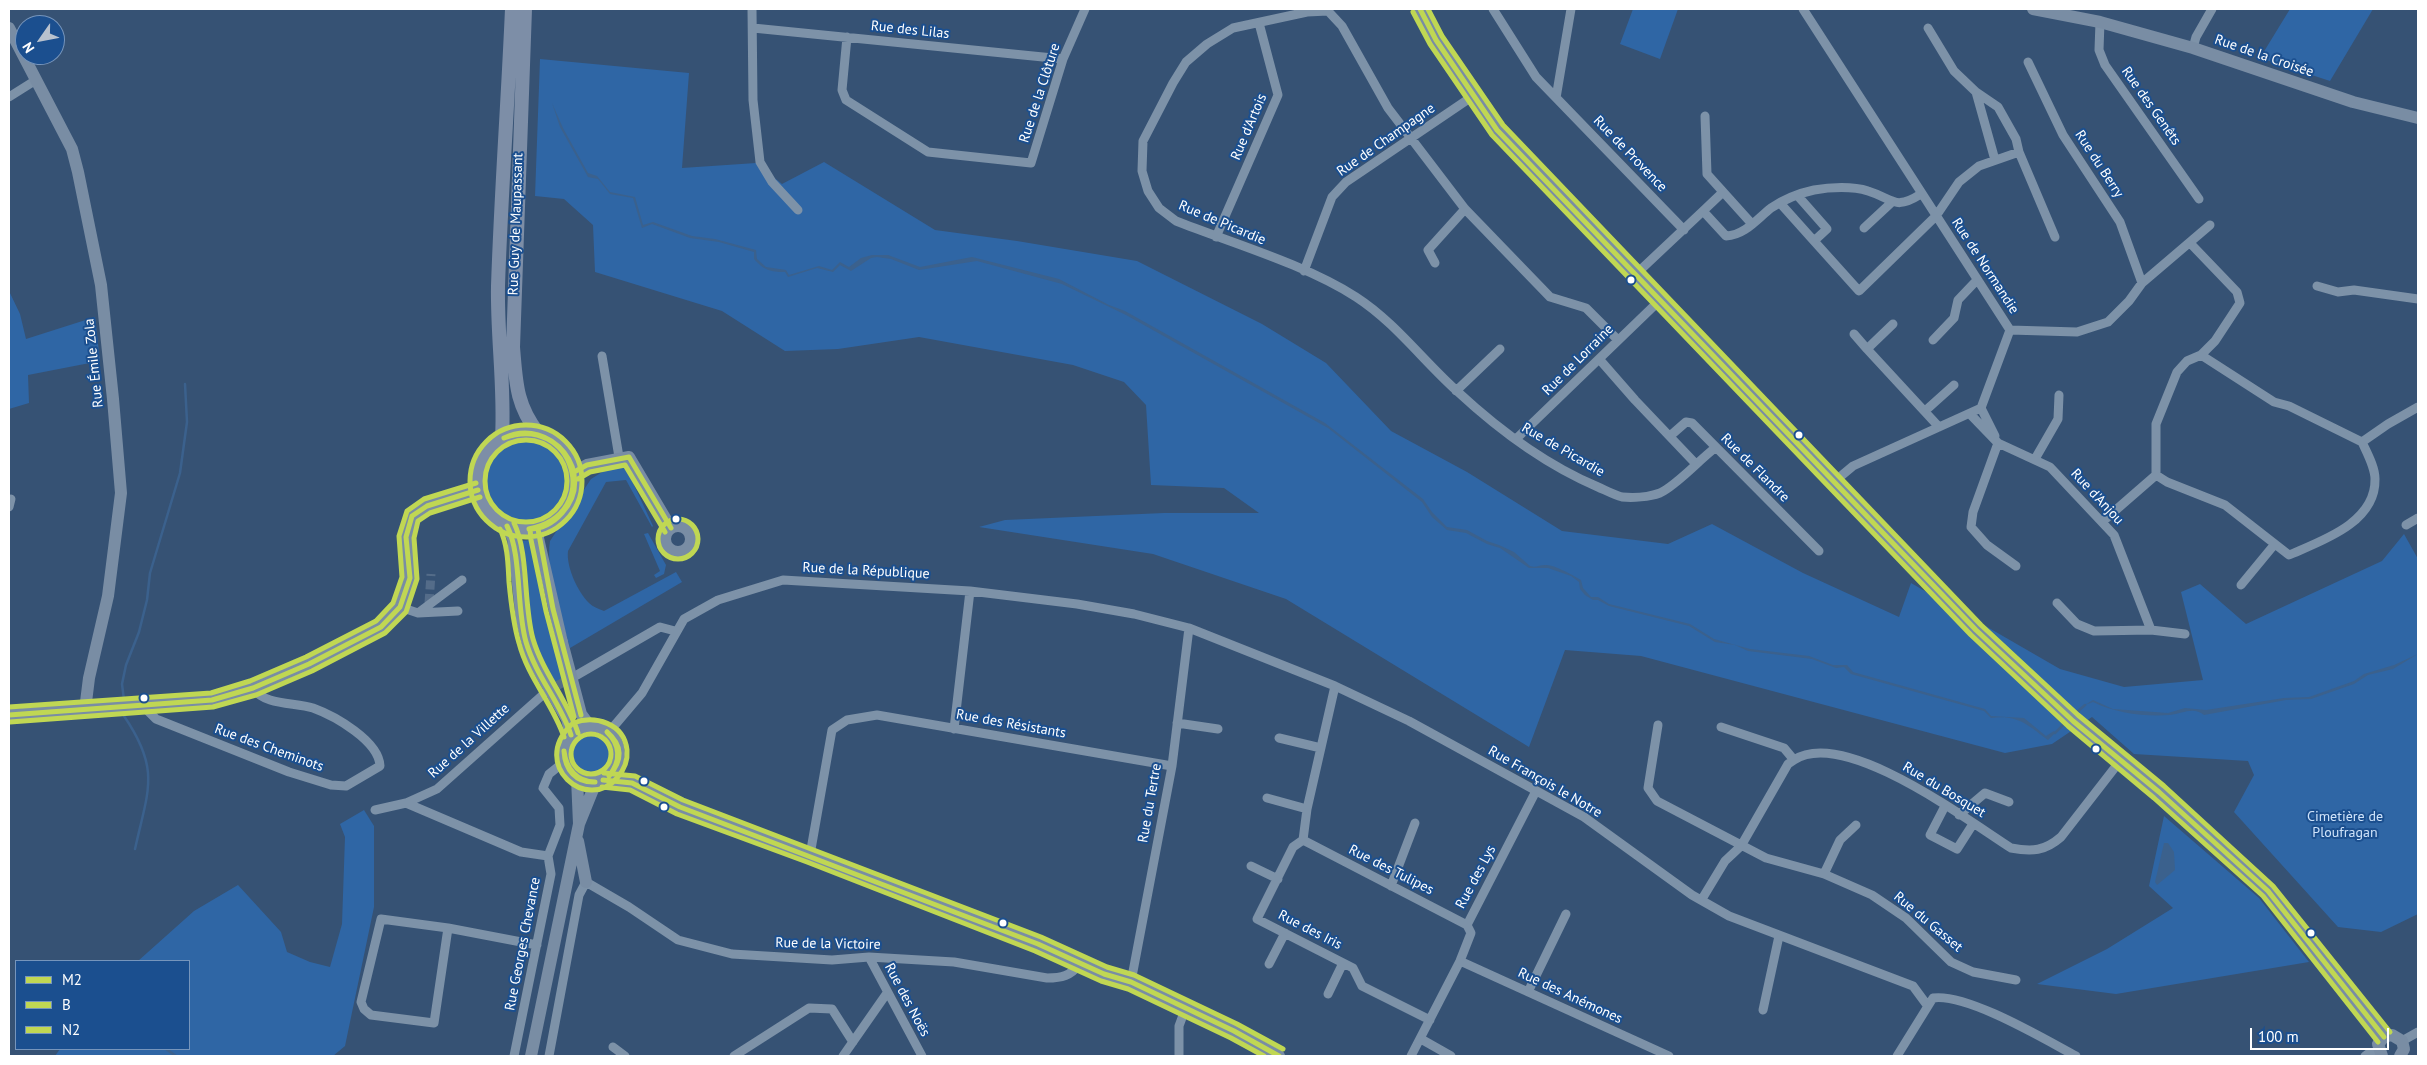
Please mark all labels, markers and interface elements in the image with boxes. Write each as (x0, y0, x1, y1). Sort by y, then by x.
north arrow (15, 15, 65, 65)
street label: Rue des Lilas (870, 18, 950, 42)
street label: Rue de la Croisée (2212, 31, 2316, 81)
text: N (18, 39, 38, 56)
street label: Rue de la Clôture (1016, 41, 1064, 145)
street label: Rue des Genêts (2118, 64, 2184, 148)
street label: Rue d'Artois (1227, 91, 1271, 163)
street label: Rue de Champagne (1334, 100, 1438, 180)
street label: Rue de Provence (1590, 113, 1670, 195)
street label: Rue du Berry (2071, 127, 2127, 201)
street label: Rue Guy de Maupassant (505, 152, 527, 296)
street label: Rue de Picardie (1176, 197, 1268, 249)
street label: Rue de Normandie (1948, 215, 2022, 317)
unlabelled marker (1626, 275, 1636, 285)
street label: Rue Émile Zola (81, 318, 107, 408)
street label: Rue de Lorraine (1539, 321, 1617, 399)
street label: Rue de Picardie (1519, 419, 1607, 481)
street label: Rue de Flandre (1717, 430, 1793, 506)
unlabelled marker (1794, 430, 1804, 440)
street label: Rue d'Anjou (2067, 466, 2127, 528)
unlabelled marker (671, 514, 681, 524)
street label: Rue de la République (802, 559, 930, 583)
unlabelled marker (139, 693, 149, 703)
street label: Rue de la Villette (425, 700, 513, 782)
street label: Rue des Résistants (955, 706, 1067, 742)
street label: Rue des Cheminots (212, 721, 326, 775)
street label: Rue François le Notre (1485, 743, 1605, 821)
unlabelled marker (2091, 744, 2101, 754)
street label: Rue du Bosquet (1899, 759, 1989, 821)
street label: Rue du Tertre (1135, 762, 1165, 844)
unlabelled marker (639, 776, 649, 786)
unlabelled marker (659, 802, 669, 812)
park label: Cimetière de Ploufragan (2307, 809, 2383, 842)
street label: Rue des Tulipes (1346, 841, 1436, 899)
street label: Rue des Lys (1452, 843, 1500, 911)
street label: Rue Georges Chevance (502, 876, 544, 1012)
street label: Rue du Gasset (1890, 888, 1966, 956)
street label: Rue des Iris (1275, 907, 1345, 953)
unlabelled marker (998, 918, 1008, 928)
unlabelled marker (2306, 928, 2316, 938)
street label: Rue de la Victoire (775, 935, 881, 953)
legend (15, 960, 190, 1050)
street label: Rue des Noës (881, 960, 933, 1040)
street label: Rue des Anémones (1515, 964, 1625, 1028)
text: M2 (62, 970, 82, 989)
text: B (62, 995, 71, 1014)
scale bar (2252, 1018, 2391, 1050)
text: N2 (62, 1020, 80, 1039)
text: 100 m (2258, 1027, 2299, 1046)

